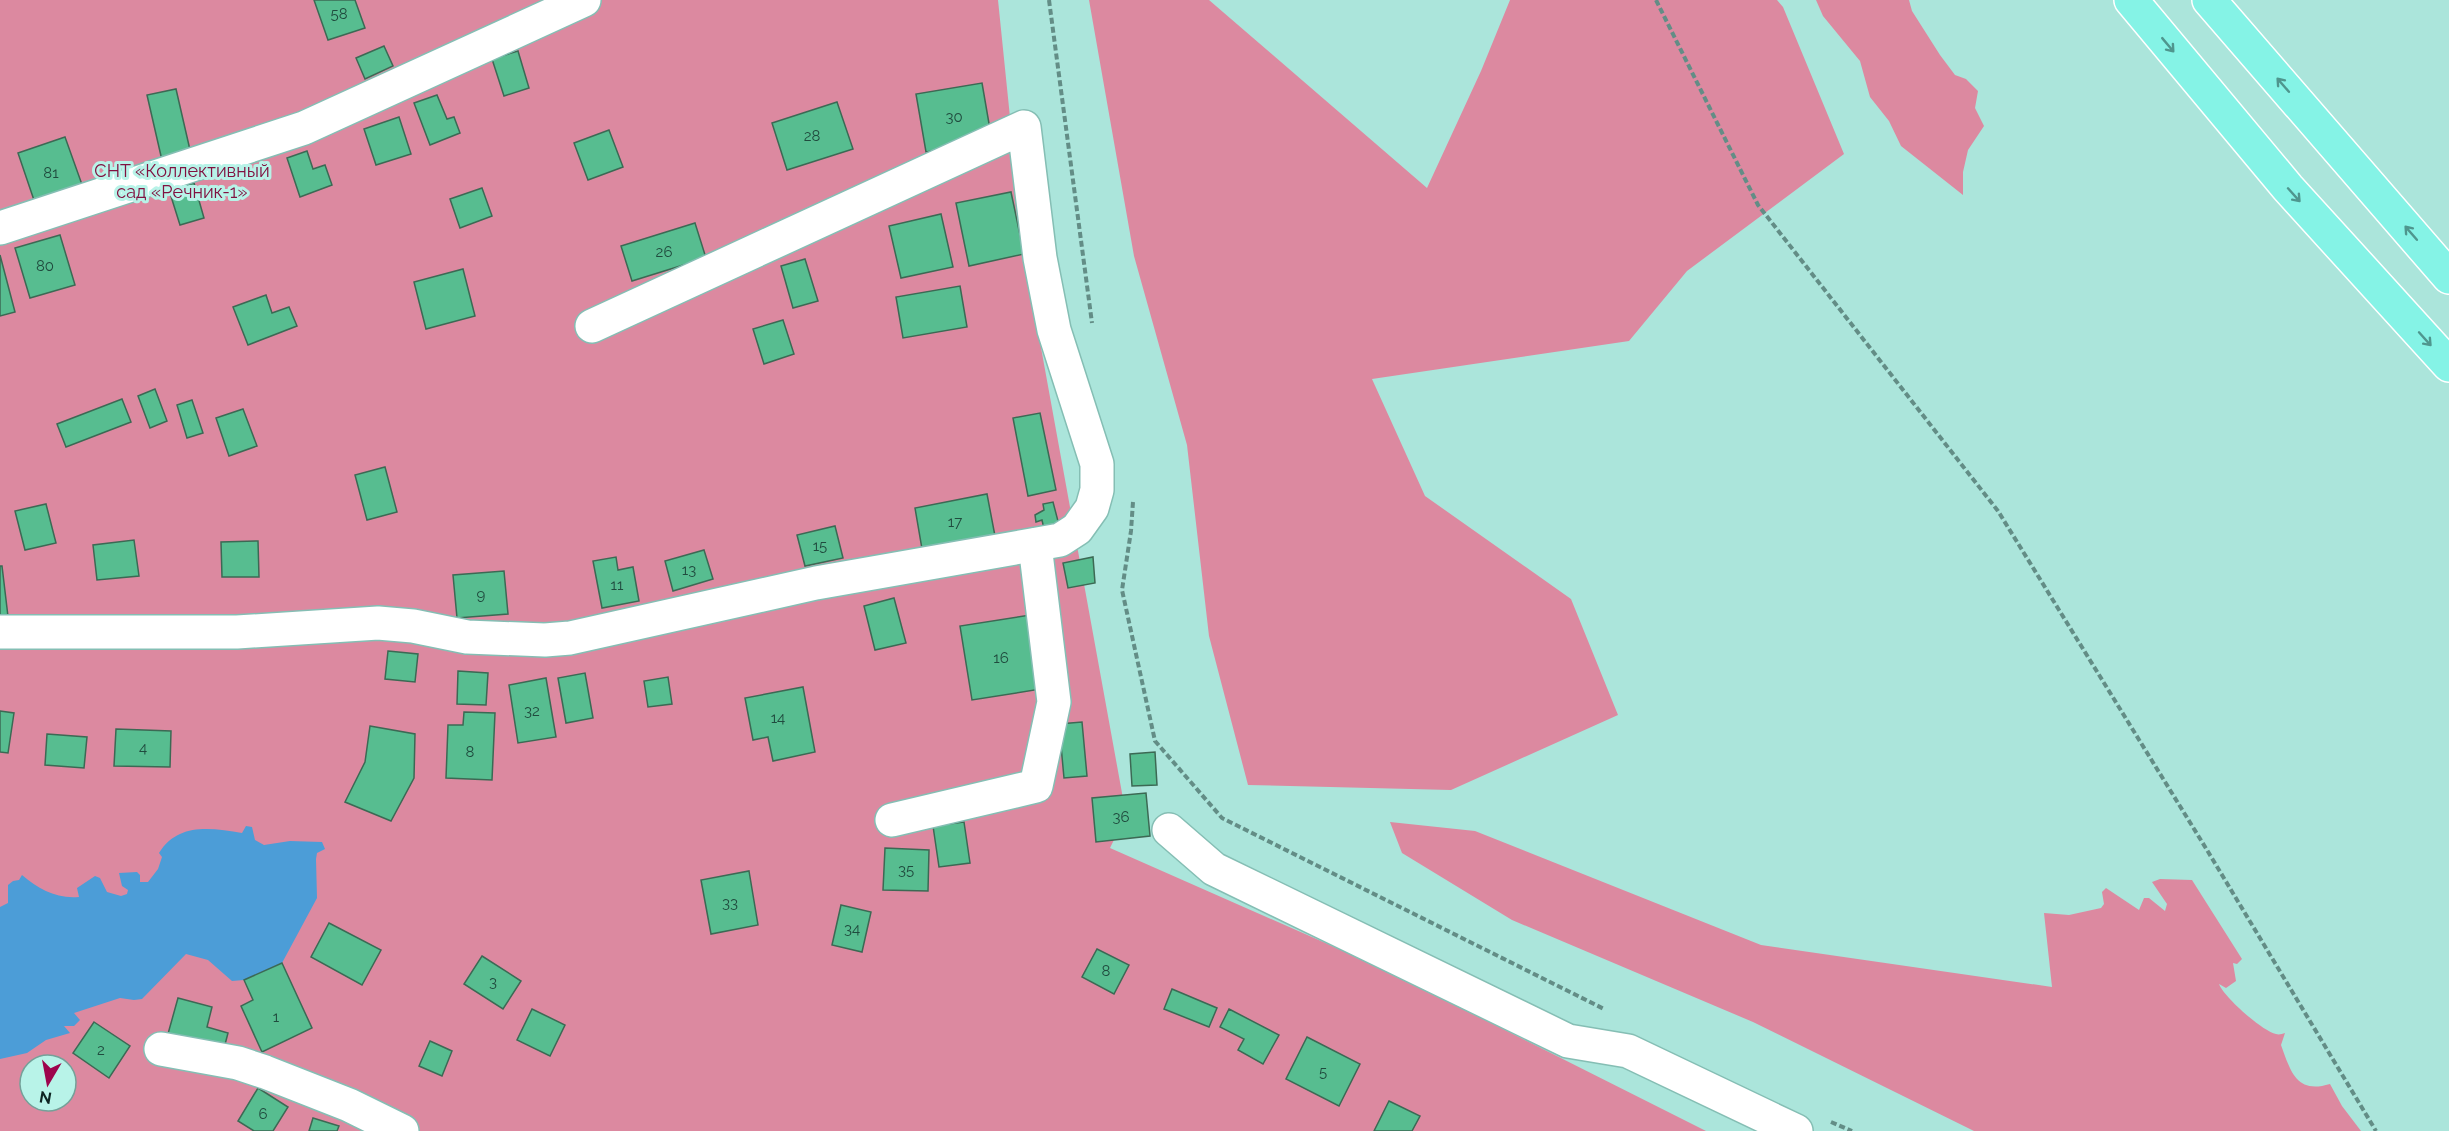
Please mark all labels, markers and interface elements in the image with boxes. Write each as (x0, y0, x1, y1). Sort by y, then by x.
house number: 58 (330, 5, 348, 23)
one-way arrow (2162, 37, 2175, 53)
one-way arrow (2276, 78, 2290, 93)
house number: 30 (945, 108, 963, 126)
house number: 28 (804, 127, 820, 145)
park label: СНТ «Коллективный сад «Речник-1» (94, 160, 270, 202)
house number: 81 (43, 164, 59, 182)
one-way arrow (2286, 187, 2301, 202)
one-way arrow (2404, 226, 2418, 241)
house number: 26 (656, 243, 672, 261)
house number: 80 (36, 257, 54, 275)
one-way arrow (2418, 331, 2432, 346)
house number: 17 (948, 513, 962, 531)
house number: 15 (813, 537, 827, 555)
house number: 13 (682, 561, 696, 579)
house number: 11 (611, 576, 624, 594)
house number: 9 (477, 586, 486, 604)
house number: 16 (993, 649, 1009, 667)
house number: 32 (524, 702, 540, 720)
house number: 14 (771, 709, 785, 727)
house number: 4 (139, 739, 147, 757)
house number: 8 (466, 743, 475, 761)
house number: 36 (1112, 808, 1130, 826)
house number: 35 (898, 861, 914, 879)
house number: 33 (722, 894, 738, 912)
house number: 34 (844, 920, 860, 938)
house number: 8 (1102, 962, 1111, 980)
house number: 3 (489, 973, 497, 991)
house number: 1 (273, 1008, 280, 1026)
house number: 2 (97, 1041, 105, 1059)
north arrow (18, 1053, 78, 1113)
house number: 5 (1319, 1063, 1327, 1081)
text: N (38, 1087, 53, 1108)
house number: 6 (258, 1105, 268, 1123)

